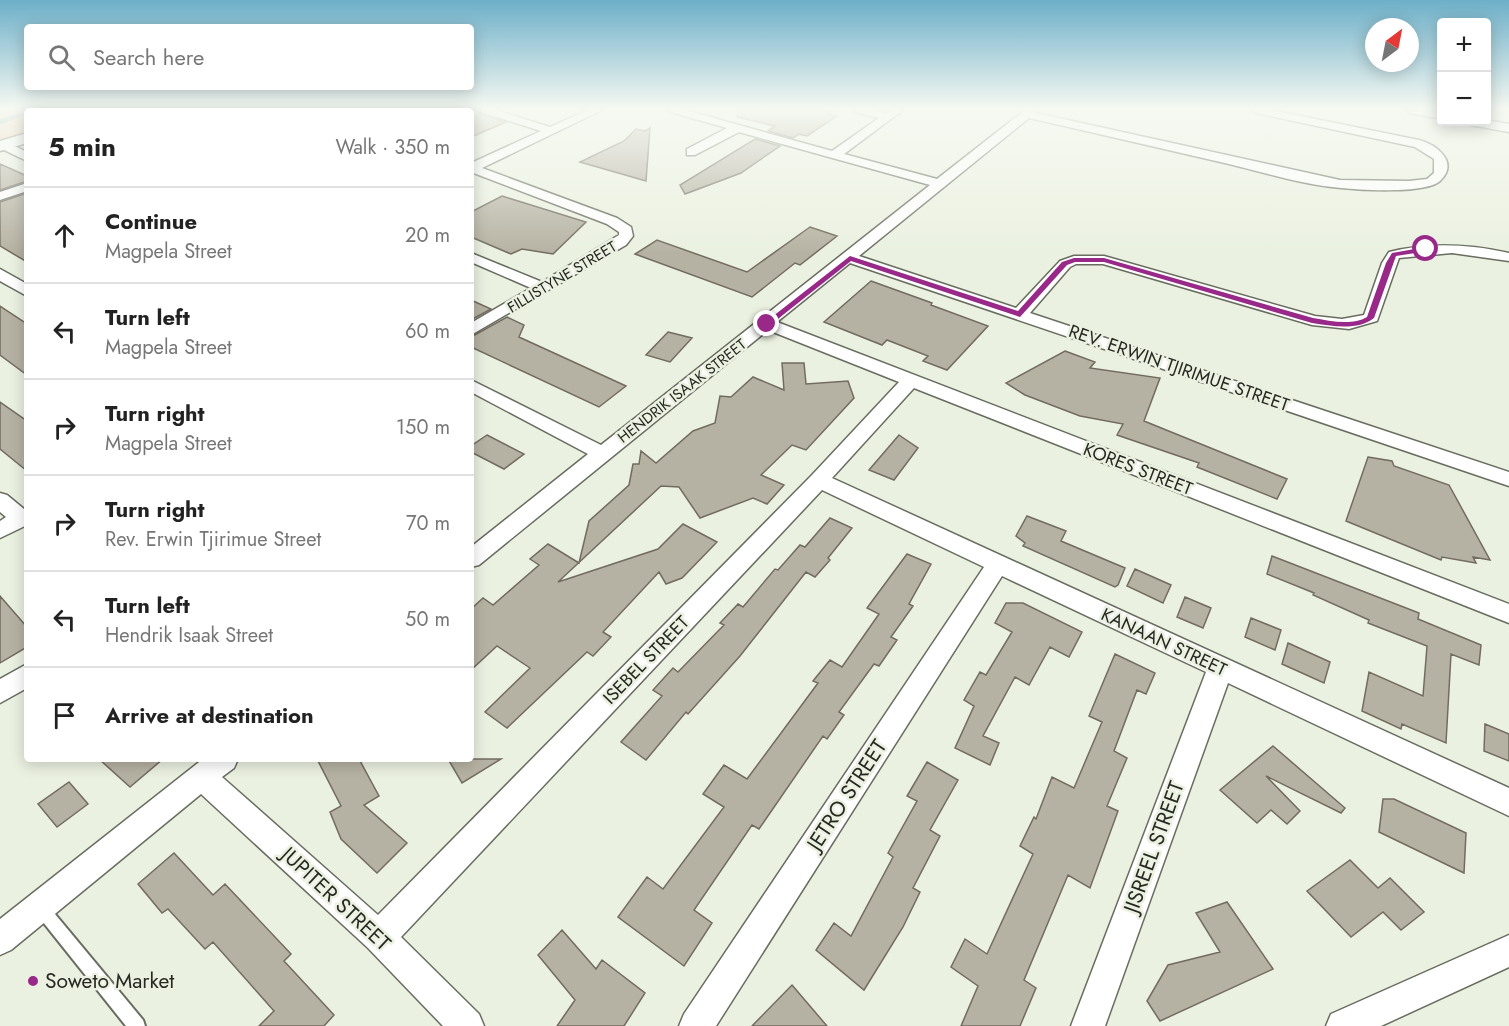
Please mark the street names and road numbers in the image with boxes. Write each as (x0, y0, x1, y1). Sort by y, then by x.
street label: FILLISTYNE STREET (503, 236, 621, 318)
street label: REV. ERWIN TJIRIMUE STREET (1065, 318, 1293, 418)
street label: HENDRIK ISAAK STREET (613, 334, 751, 448)
street label: KORES STREET (1080, 436, 1197, 502)
street label: KANAAN STREET (1097, 601, 1232, 683)
street label: ISEBEL STREET (597, 609, 695, 710)
street label: JETRO STREET (798, 733, 894, 859)
street label: JISREEL STREET (1115, 777, 1192, 920)
street label: JUPITER STREET (272, 838, 398, 958)

